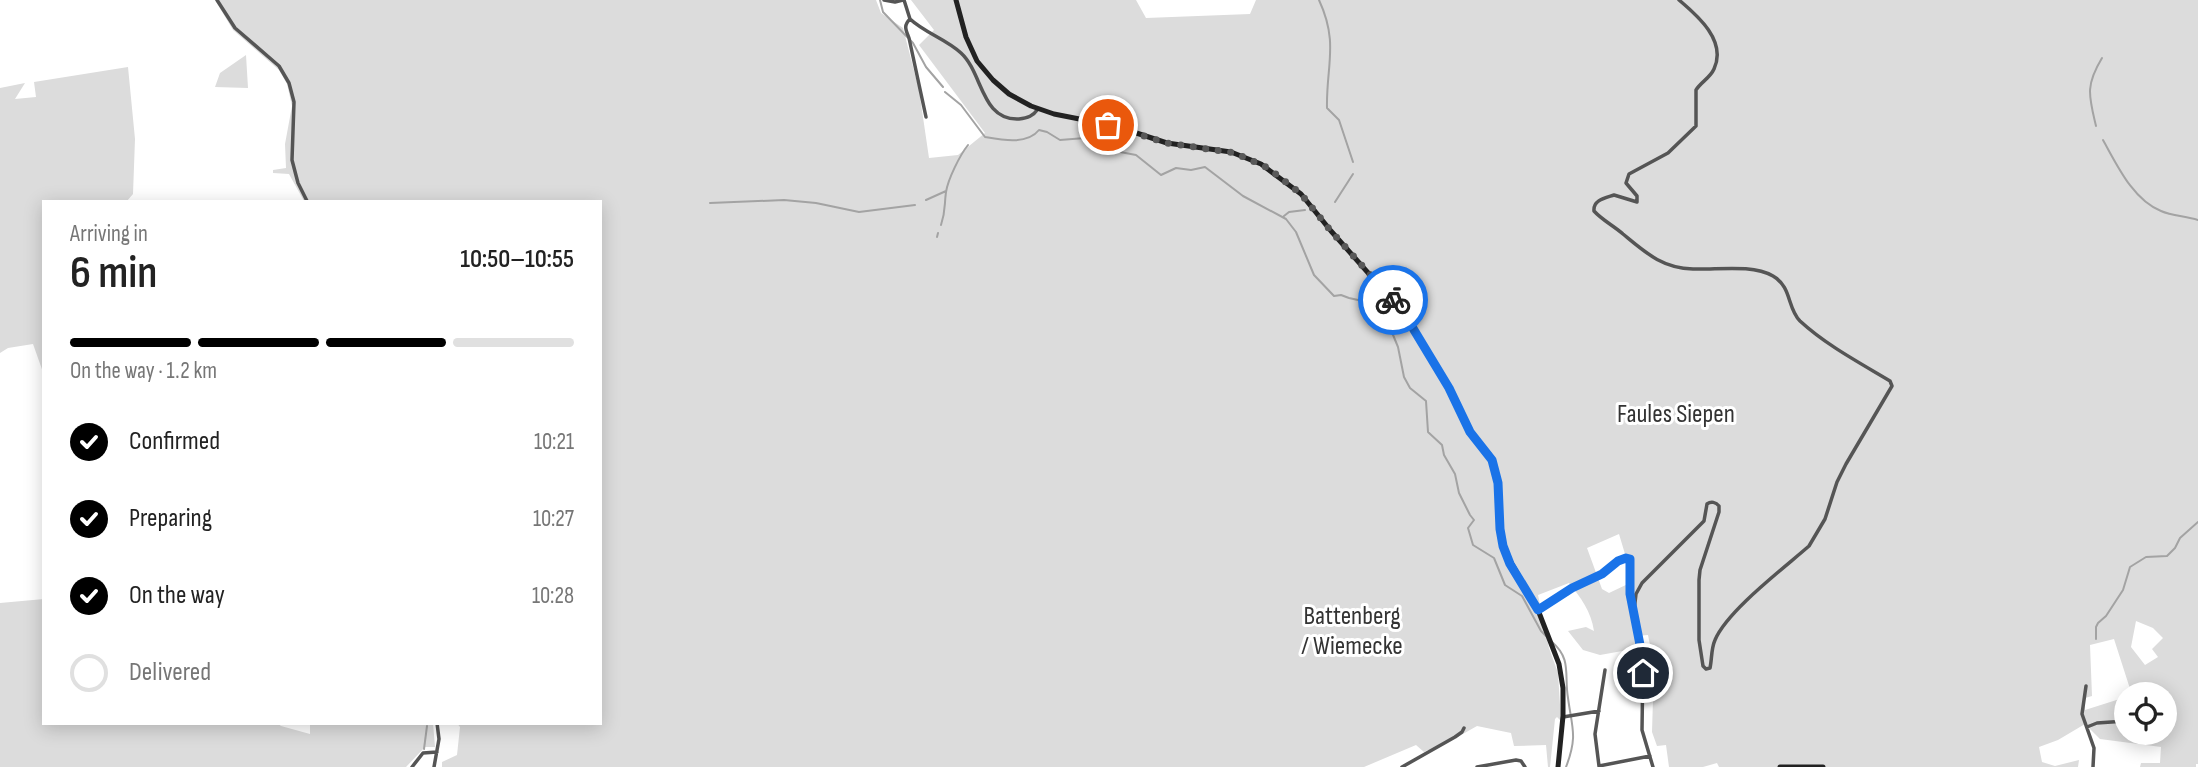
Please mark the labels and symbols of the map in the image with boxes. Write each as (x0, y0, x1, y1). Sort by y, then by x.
pin (1078, 95, 1138, 155)
courier (1358, 265, 1428, 335)
park label: Faules Siepen (1617, 399, 1735, 430)
park label: Battenberg / Wiemecke (1301, 601, 1403, 662)
pin (1613, 643, 1673, 703)

